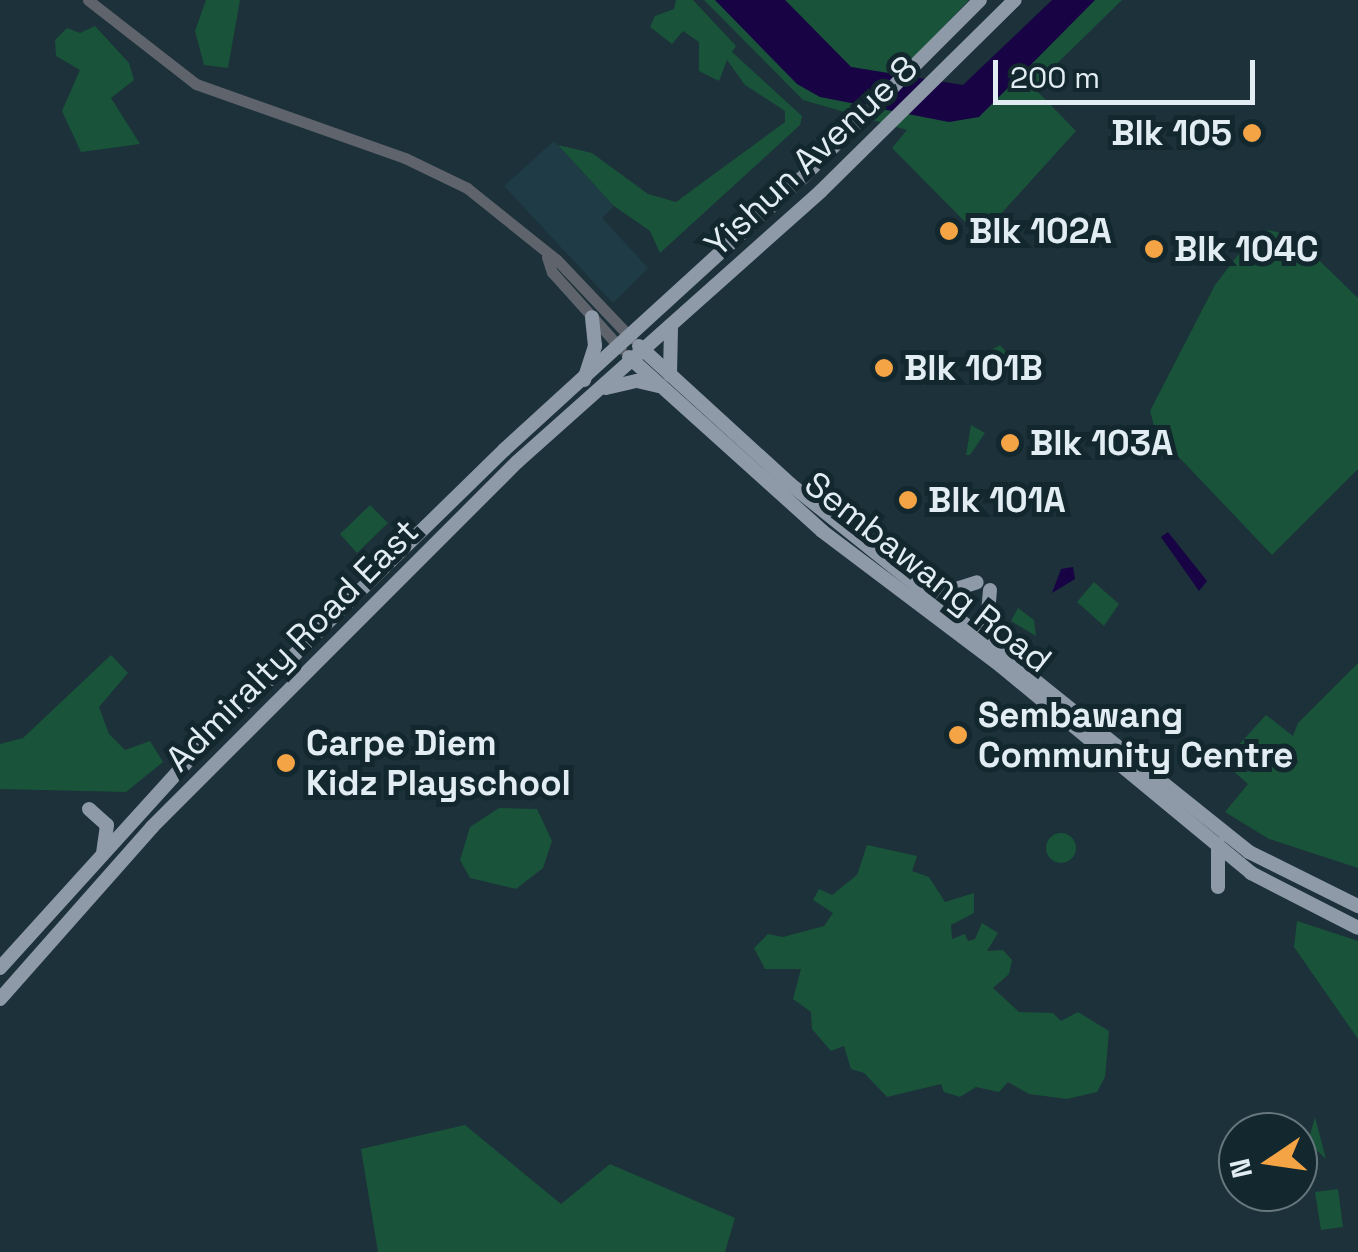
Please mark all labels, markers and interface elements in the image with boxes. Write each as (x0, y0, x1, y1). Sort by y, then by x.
scale bar (998, 40, 1260, 102)
street label: Yishun Avenue 8 (696, 47, 926, 265)
text: 200 m (1010, 58, 1100, 97)
place label: Blk 105 (1111, 112, 1232, 154)
marker: Blk 105 (1241, 122, 1263, 144)
place label: Blk 102A (969, 210, 1112, 252)
marker: Blk 102A (938, 220, 960, 242)
place label: Blk 104C (1174, 228, 1318, 270)
marker: Blk 104C (1143, 238, 1165, 260)
place label: Blk 101B (904, 347, 1043, 389)
marker: Blk 101B (873, 357, 895, 379)
place label: Blk 103A (1030, 422, 1173, 464)
marker: Blk 103A (999, 432, 1021, 454)
street label: Sembawang Road (796, 463, 1060, 681)
place label: Blk 101A (928, 479, 1066, 521)
marker: Blk 101A (897, 489, 919, 511)
street label: Admiralty Road East (157, 510, 427, 780)
place label: Sembawang Community Centre (978, 694, 1293, 776)
place label: Carpe Diem Kidz Playschool (306, 722, 571, 804)
marker: Sembawang Community Centre (947, 724, 969, 746)
marker: Carpe Diem Kidz Playschool (275, 752, 297, 774)
north arrow (1218, 1112, 1318, 1212)
text: N (1221, 1155, 1260, 1181)

